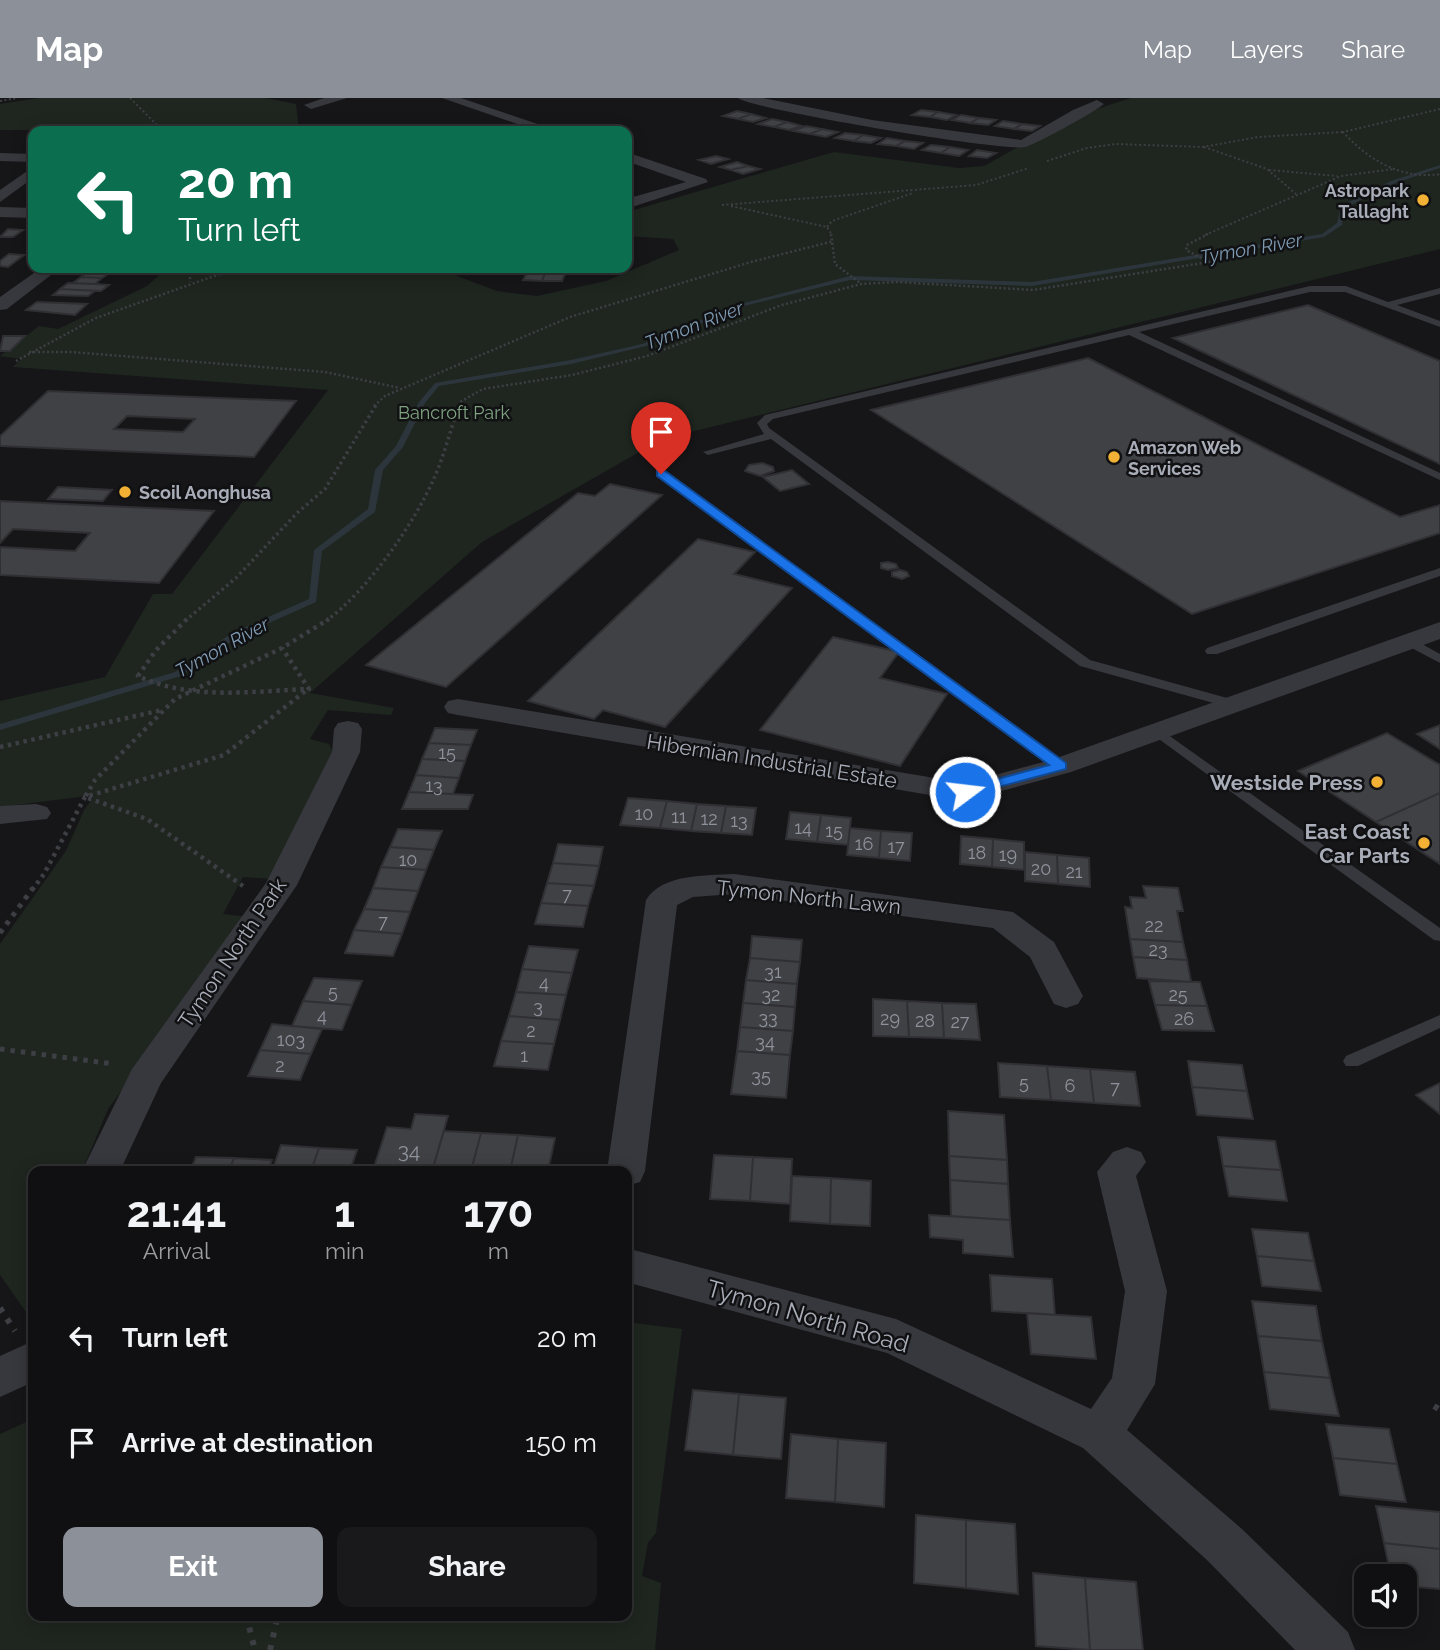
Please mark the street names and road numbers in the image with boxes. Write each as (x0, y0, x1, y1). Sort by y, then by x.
street label: Hibernian Industrial Estate (645, 729, 899, 793)
street label: Tymon North Park (173, 873, 291, 1033)
street label: Tymon North Lawn (716, 875, 902, 919)
street label: Tymon North Road (704, 1273, 912, 1359)

